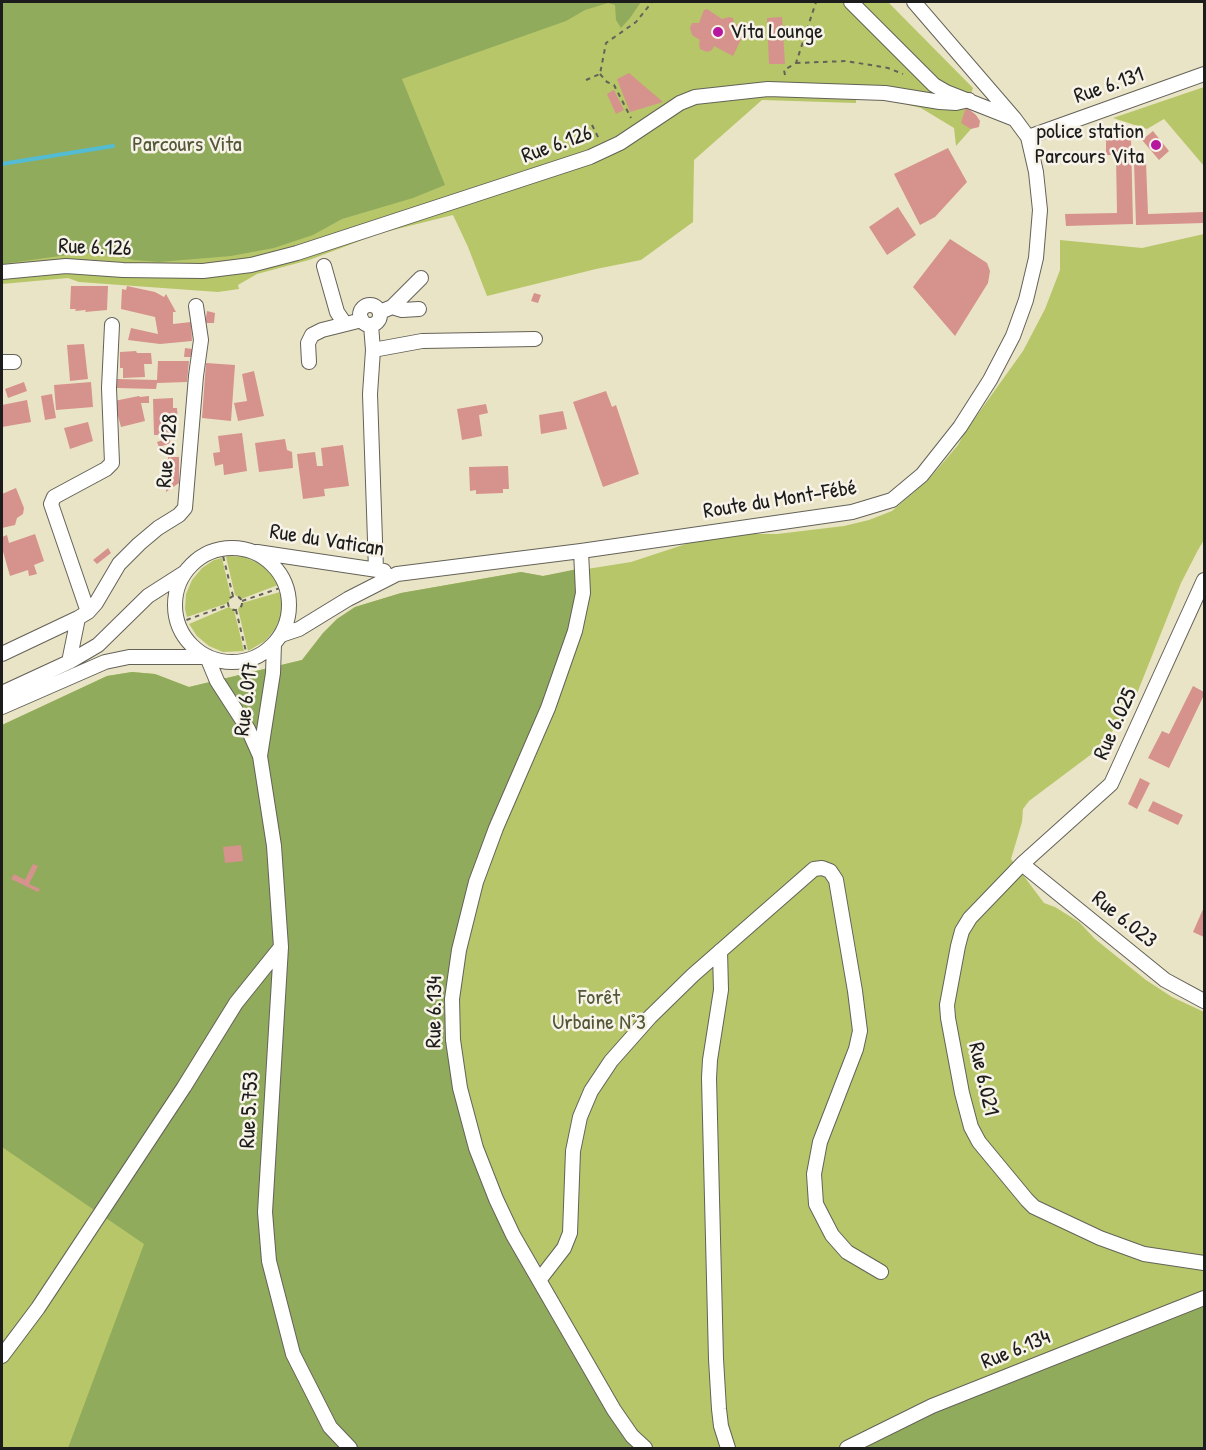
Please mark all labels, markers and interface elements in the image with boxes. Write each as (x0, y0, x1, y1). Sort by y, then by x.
place label: Vita Lounge (730, 19, 823, 45)
marker: Vita Lounge (711, 25, 725, 39)
street label: Rue 6.131 (1071, 62, 1147, 110)
place label: police station Parcours Vita (1035, 119, 1144, 170)
street label: Rue 6.126 (518, 120, 596, 170)
park label: Parcours Vita (132, 132, 242, 158)
marker: police station Parcours Vita (1149, 138, 1163, 152)
street label: Rue 6.126 (58, 234, 132, 262)
street label: Rue 6.128 (152, 413, 184, 489)
street label: Route du Mont-Fébé (702, 475, 858, 525)
street label: Rue du Vatican (268, 519, 386, 563)
street label: Rue 6.017 (229, 660, 265, 738)
street label: Rue 6.025 (1089, 684, 1143, 764)
street label: Rue 6.023 (1086, 886, 1162, 954)
street label: Rue 6.134 (421, 976, 449, 1048)
park label: Forêt Urbaine N°3 (552, 985, 646, 1036)
street label: Rue 6.021 (962, 1040, 1004, 1118)
street label: Rue 5.753 (235, 1071, 265, 1149)
street label: Rue 6.134 (978, 1324, 1054, 1376)

